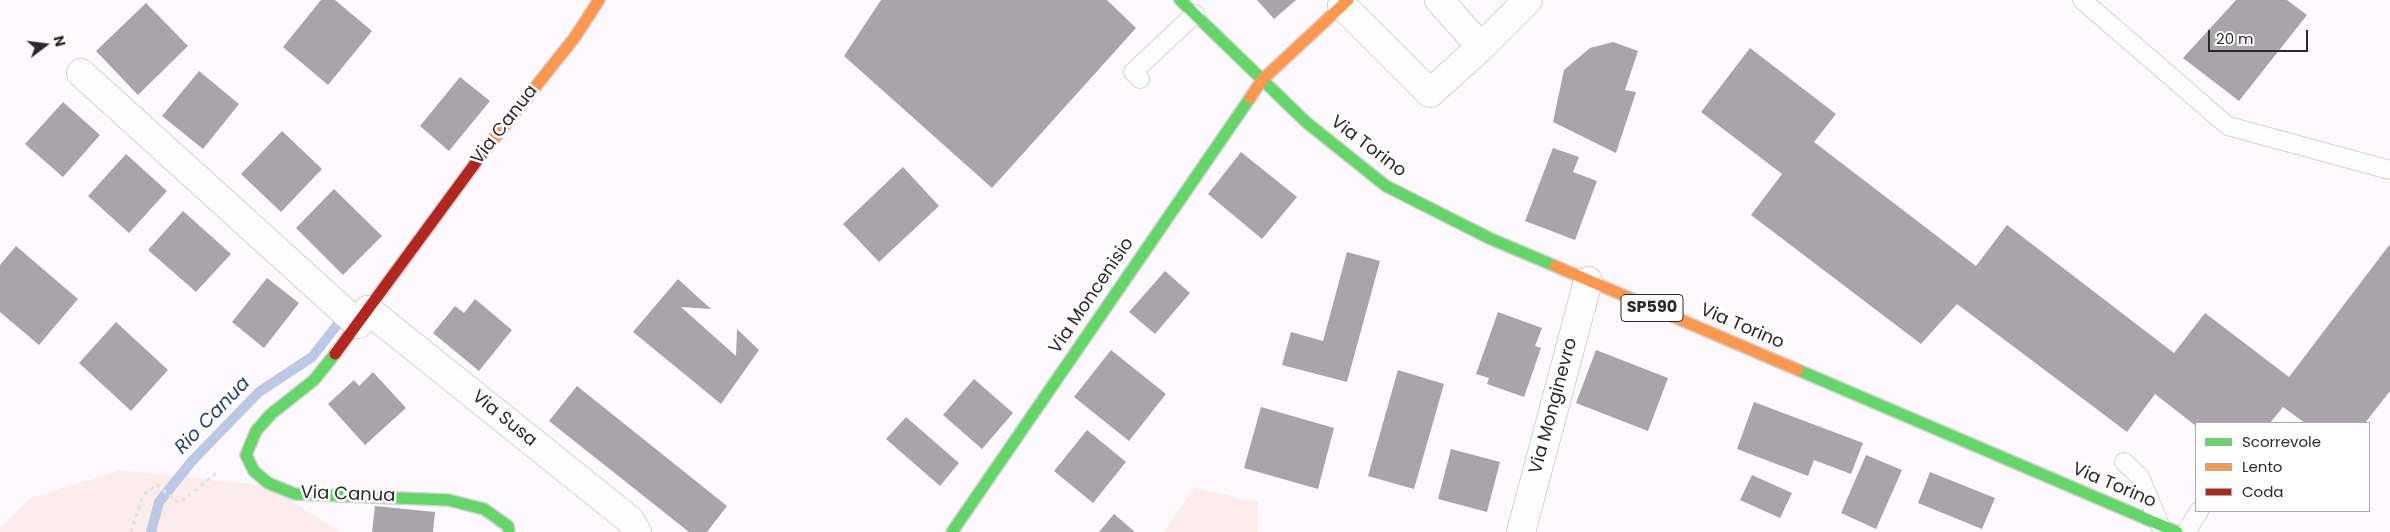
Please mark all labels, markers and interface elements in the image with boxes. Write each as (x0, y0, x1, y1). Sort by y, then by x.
north arrow (20, 20, 70, 70)
scale bar (2210, 20, 2310, 52)
text: 20 m (2216, 28, 2254, 49)
text: N (48, 33, 71, 49)
street label: Via Canua (467, 81, 543, 169)
street label: Via Torino (1326, 112, 1410, 182)
street label: Via Moncenisio (1045, 234, 1139, 358)
road number: SP590 (1621, 294, 1683, 322)
street label: Via Torino (1697, 300, 1787, 354)
street label: Via Monginevro (1525, 336, 1583, 476)
water label: Rio Canua (171, 373, 255, 459)
street label: Via Susa (467, 386, 541, 452)
legend (2195, 422, 2370, 512)
text: Scorrevole (2242, 431, 2321, 452)
text: Lento (2242, 456, 2282, 477)
street label: Via Torino (2069, 459, 2159, 513)
text: Coda (2242, 481, 2283, 502)
street label: Via Canua (300, 483, 396, 507)

